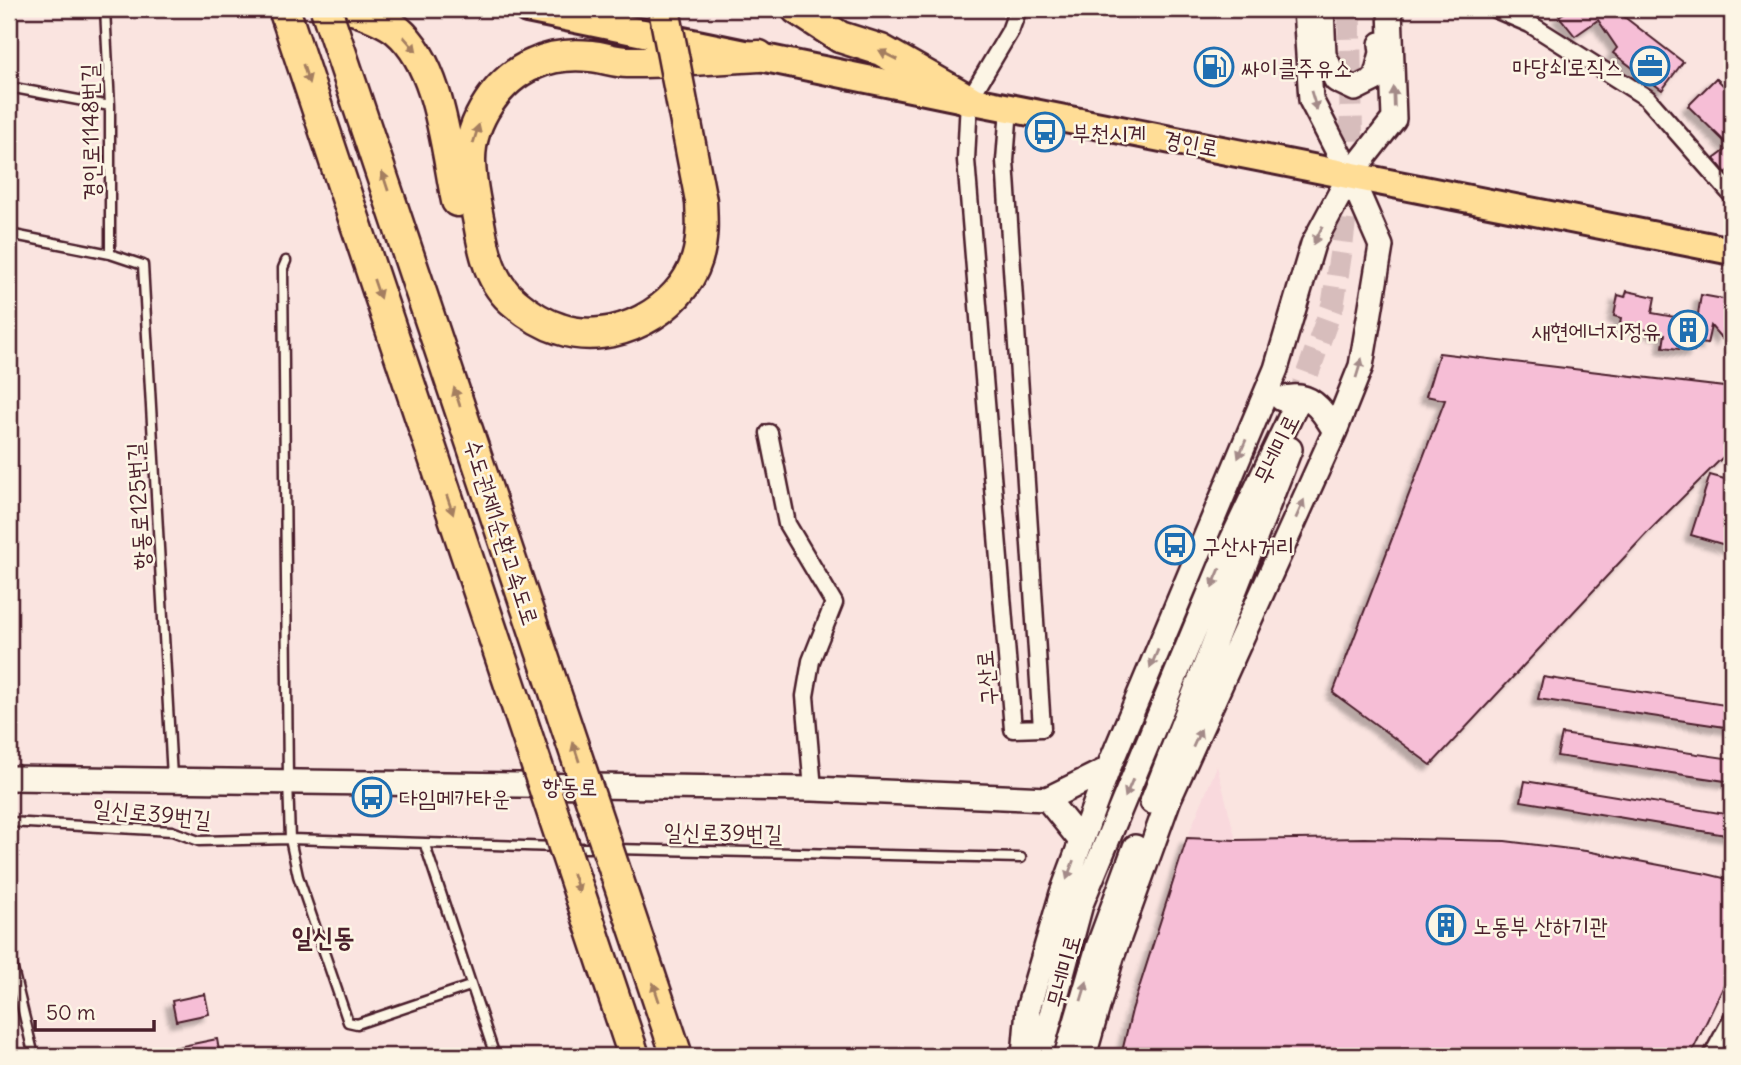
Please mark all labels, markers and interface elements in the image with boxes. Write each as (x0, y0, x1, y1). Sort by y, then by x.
one-way arrow (402, 35, 418, 53)
office icon: 마당쇠로직스 (1629, 45, 1671, 87)
fuel station icon: 싸이클주유소 (1193, 46, 1235, 88)
one-way arrow (878, 49, 898, 60)
place label: 마당쇠로직스 (1512, 52, 1623, 81)
place label: 싸이클주유소 (1241, 53, 1352, 82)
street label: 경인로1148번길 (74, 63, 106, 201)
one-way arrow (301, 63, 311, 84)
one-way arrow (1388, 86, 1399, 108)
one-way arrow (1309, 90, 1319, 111)
bus stop icon: 부천시계 (1024, 111, 1066, 153)
place label: 부천시계 (1072, 118, 1146, 147)
street label: 경인로 (1161, 123, 1221, 163)
one-way arrow (471, 124, 481, 145)
one-way arrow (379, 171, 390, 192)
one-way arrow (1312, 225, 1323, 245)
one-way arrow (373, 279, 383, 300)
building icon: 새현에너지정유 (1667, 309, 1709, 351)
place label: 새현에너지정유 (1531, 316, 1661, 345)
one-way arrow (1354, 357, 1364, 378)
one-way arrow (451, 387, 462, 408)
street label: 무네미로 (1247, 409, 1305, 489)
street label: 수도권제1순환고속도로 (458, 435, 546, 629)
one-way arrow (1237, 439, 1248, 460)
street label: 항동로125번길 (120, 442, 156, 570)
one-way arrow (445, 495, 456, 516)
one-way arrow (1295, 498, 1306, 519)
bus stop icon: 구산사거리 (1154, 524, 1196, 566)
place label: 구산사거리 (1202, 531, 1295, 560)
one-way arrow (1210, 568, 1222, 588)
one-way arrow (1148, 648, 1159, 669)
street label: 구산로 (969, 649, 1003, 707)
one-way arrow (1192, 728, 1203, 749)
one-way arrow (570, 742, 581, 763)
street label: 항동로 (542, 771, 598, 801)
bus stop icon: 다임메가타운 (351, 776, 393, 818)
one-way arrow (1123, 778, 1134, 799)
place label: 다임메가타운 (399, 783, 510, 812)
street label: 일신로39번길 (91, 792, 213, 834)
street label: 일신로39번길 (663, 816, 783, 848)
one-way arrow (1065, 860, 1076, 881)
one-way arrow (571, 873, 582, 894)
building icon: 노동부 산하기관 (1425, 904, 1467, 946)
place label: 노동부 산하기관 (1473, 911, 1608, 940)
district label: 일신동 (292, 920, 354, 953)
street label: 무네미로 (1039, 931, 1087, 1011)
one-way arrow (1080, 980, 1090, 1001)
one-way arrow (650, 981, 660, 1002)
scale bar (35, 988, 154, 1032)
text: 50 m (46, 999, 95, 1026)

